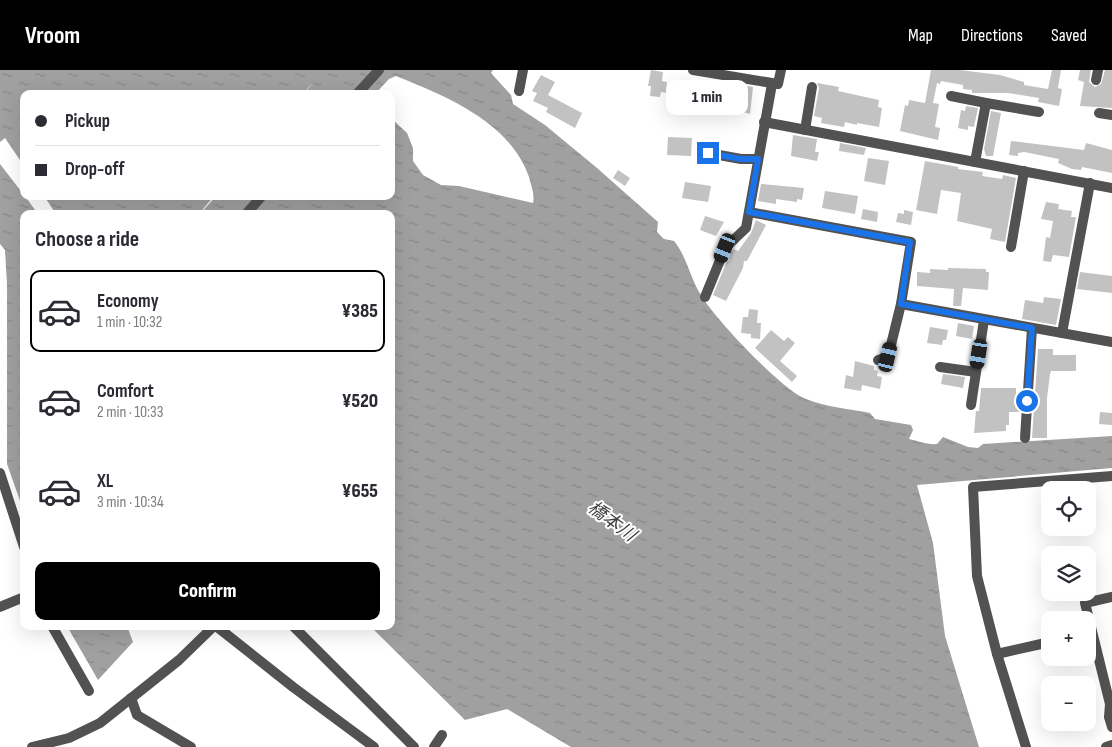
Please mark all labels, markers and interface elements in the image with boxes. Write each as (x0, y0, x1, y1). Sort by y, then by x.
text: Vroom (25, 21, 80, 50)
text: Map (908, 25, 933, 46)
text: Directions (961, 25, 1023, 46)
text: Saved (1051, 25, 1087, 46)
callout: 1 min (667, 81, 749, 116)
text: 1 min (692, 88, 722, 107)
text: Pickup (65, 110, 110, 133)
route end (697, 142, 719, 164)
text: Drop-off (65, 158, 125, 181)
text: Choose a ride (35, 226, 139, 253)
car (712, 231, 737, 265)
icon: car (37, 289, 82, 334)
text: Economy (97, 290, 159, 313)
text: ¥385 (341, 300, 378, 323)
text: 1 min · 10:32 (97, 313, 162, 332)
car (969, 338, 988, 370)
car (877, 341, 898, 373)
icon: car (37, 379, 82, 424)
text: Comfort (97, 380, 154, 403)
text: ¥520 (342, 390, 378, 413)
route start (1016, 390, 1038, 412)
text: 2 min · 10:33 (97, 403, 164, 422)
icon: car (37, 469, 82, 514)
text: XL (97, 470, 113, 493)
text: ¥655 (342, 480, 378, 503)
map controls (1041, 481, 1096, 731)
button: locate (1041, 481, 1096, 536)
text: 3 min · 10:34 (97, 493, 164, 512)
water label: 橋本川 (584, 497, 641, 547)
button: layers (1041, 546, 1096, 601)
button: Confirm (35, 562, 380, 620)
button: + (1041, 611, 1096, 666)
button: − (1041, 676, 1096, 731)

